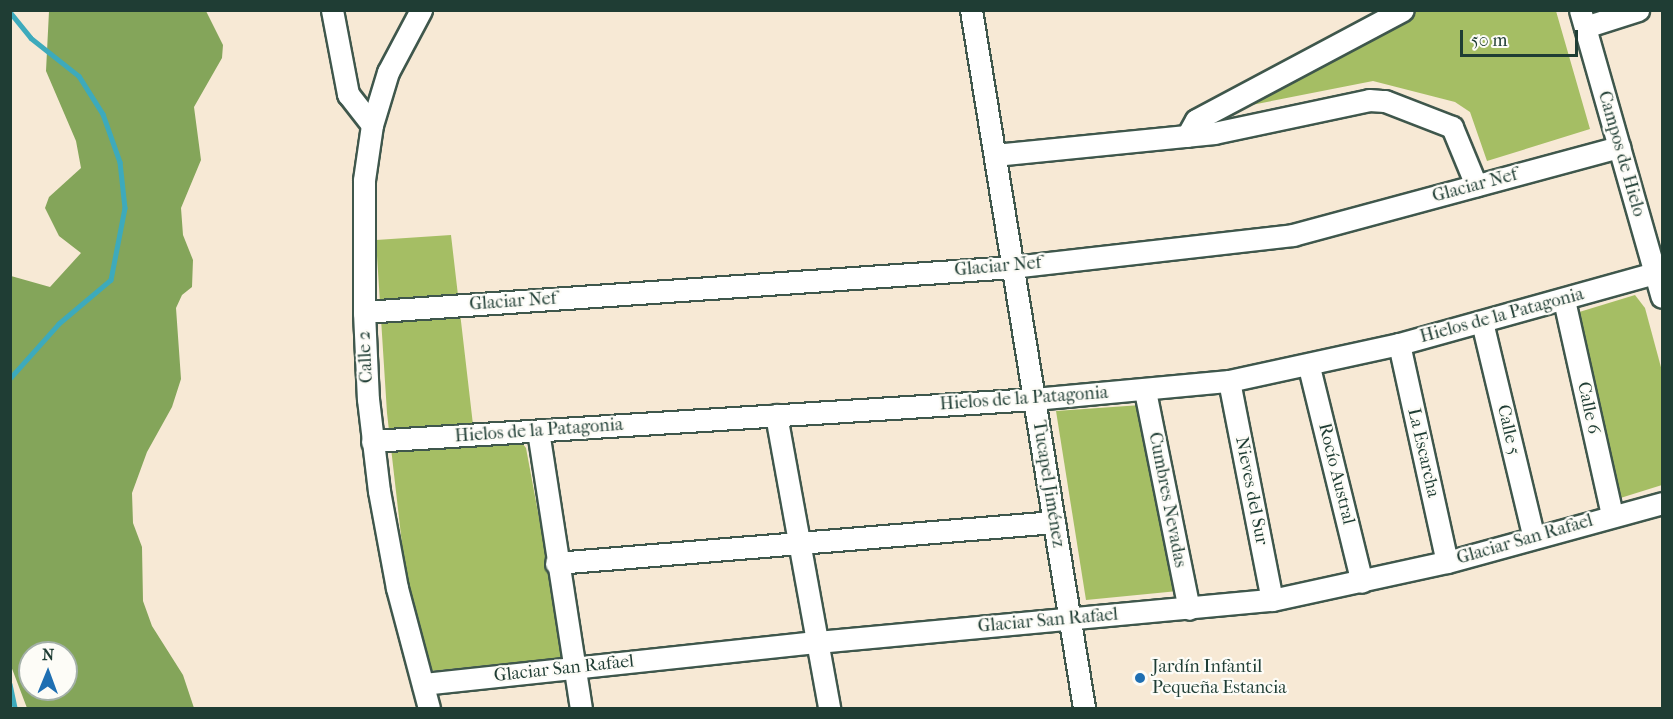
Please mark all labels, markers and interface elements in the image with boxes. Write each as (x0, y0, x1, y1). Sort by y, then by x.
scale bar (1463, 18, 1582, 56)
text: 50 m (1471, 30, 1507, 51)
street label: Campos de Hielo (1593, 89, 1649, 219)
street label: Glaciar Nef (1430, 164, 1520, 208)
street label: Glaciar Nef (954, 252, 1042, 282)
street label: Hielos de la Patagonia (1418, 284, 1586, 348)
street label: Glaciar Nef (469, 288, 557, 316)
street label: Calle 2 (354, 330, 378, 384)
street label: Calle 6 (1572, 380, 1604, 436)
street label: Hielos de la Patagonia (939, 382, 1109, 416)
street label: Calle 5 (1492, 403, 1524, 457)
street label: La Escarcha (1402, 406, 1444, 500)
street label: Hielos de la Patagonia (454, 414, 624, 448)
street label: Tucapel Jiménez (1027, 419, 1069, 549)
street label: Rocío Austral (1313, 421, 1359, 527)
street label: Cumbres Nevadas (1143, 430, 1191, 570)
street label: Nieves del Sur (1230, 435, 1272, 547)
street label: Glaciar San Rafael (1454, 510, 1596, 570)
street label: Glaciar San Rafael (977, 604, 1119, 638)
north arrow (18, 641, 78, 701)
text: N (42, 645, 55, 664)
street label: Glaciar San Rafael (493, 651, 635, 687)
place label: Jardín Infantil Pequeña Estancia (1152, 657, 1287, 700)
marker: Jardín Infantil Pequeña Estancia (1133, 671, 1147, 685)

